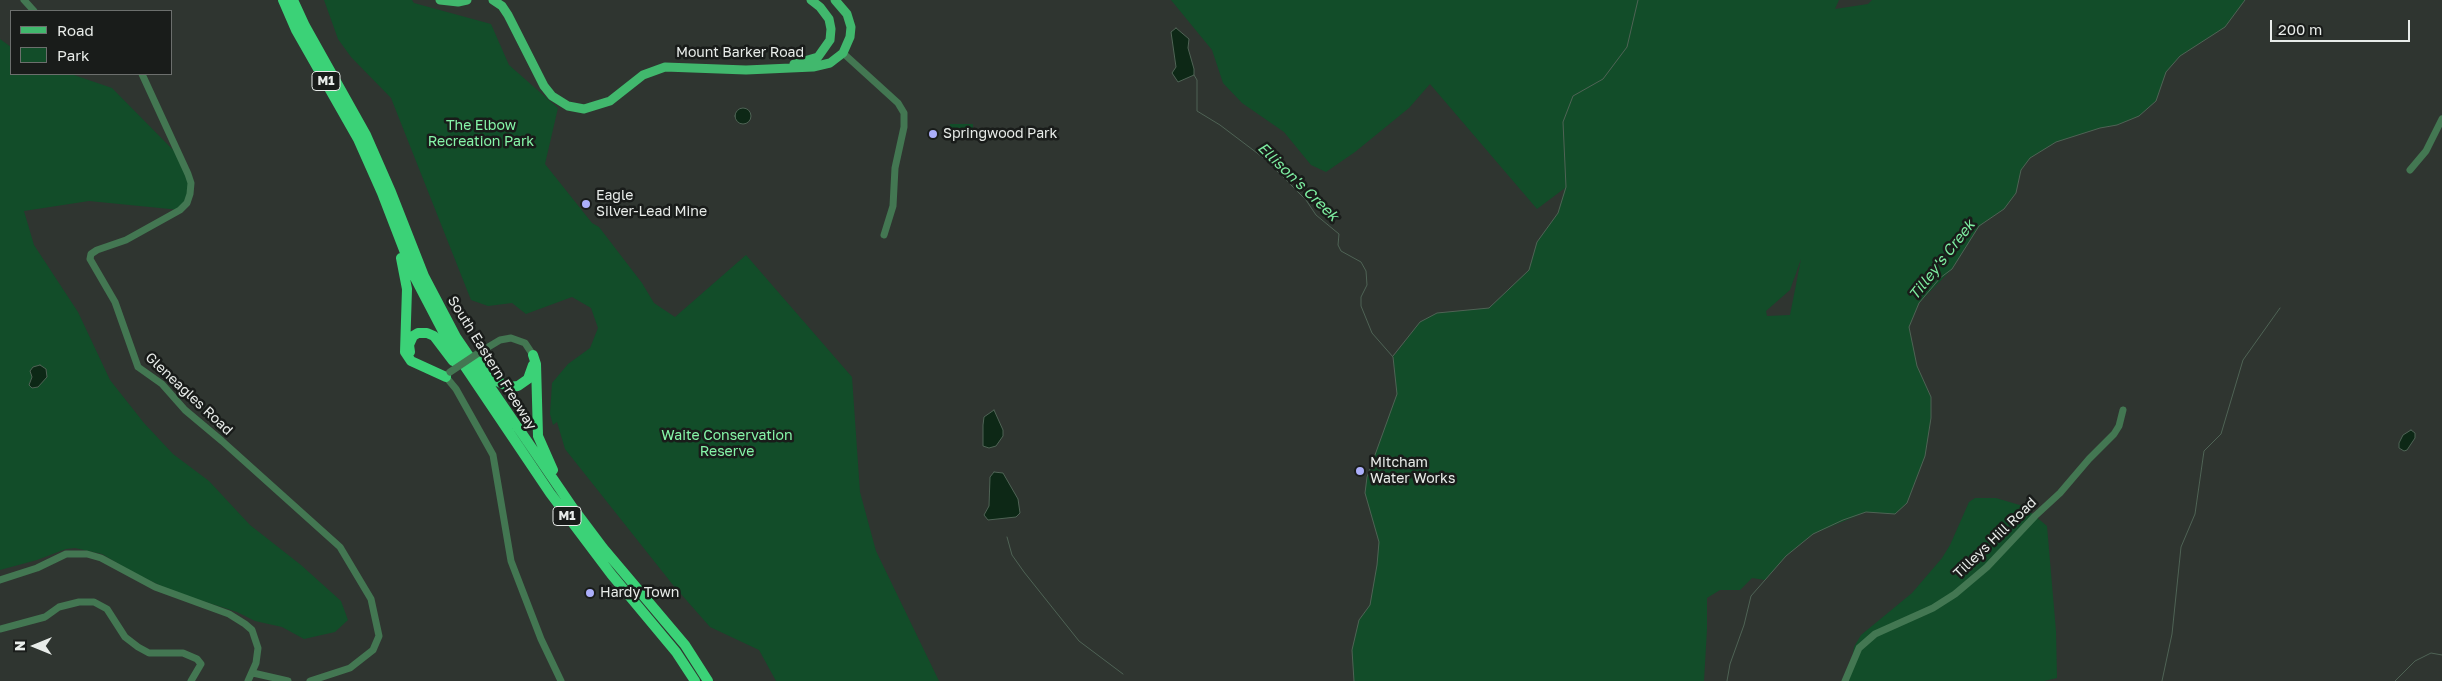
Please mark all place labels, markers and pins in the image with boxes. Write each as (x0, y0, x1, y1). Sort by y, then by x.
place label: Springwood Park (943, 126, 1057, 142)
marker: Springwood Park (927, 128, 939, 140)
place label: Eagle Silver-Lead Mine (596, 188, 707, 220)
marker: Eagle Silver-Lead Mine (580, 198, 592, 210)
place label: Mitcham Water Works (1370, 455, 1455, 488)
marker: Mitcham Water Works (1354, 465, 1366, 477)
place label: Hardy Town (600, 585, 679, 601)
marker: Hardy Town (584, 587, 596, 599)

